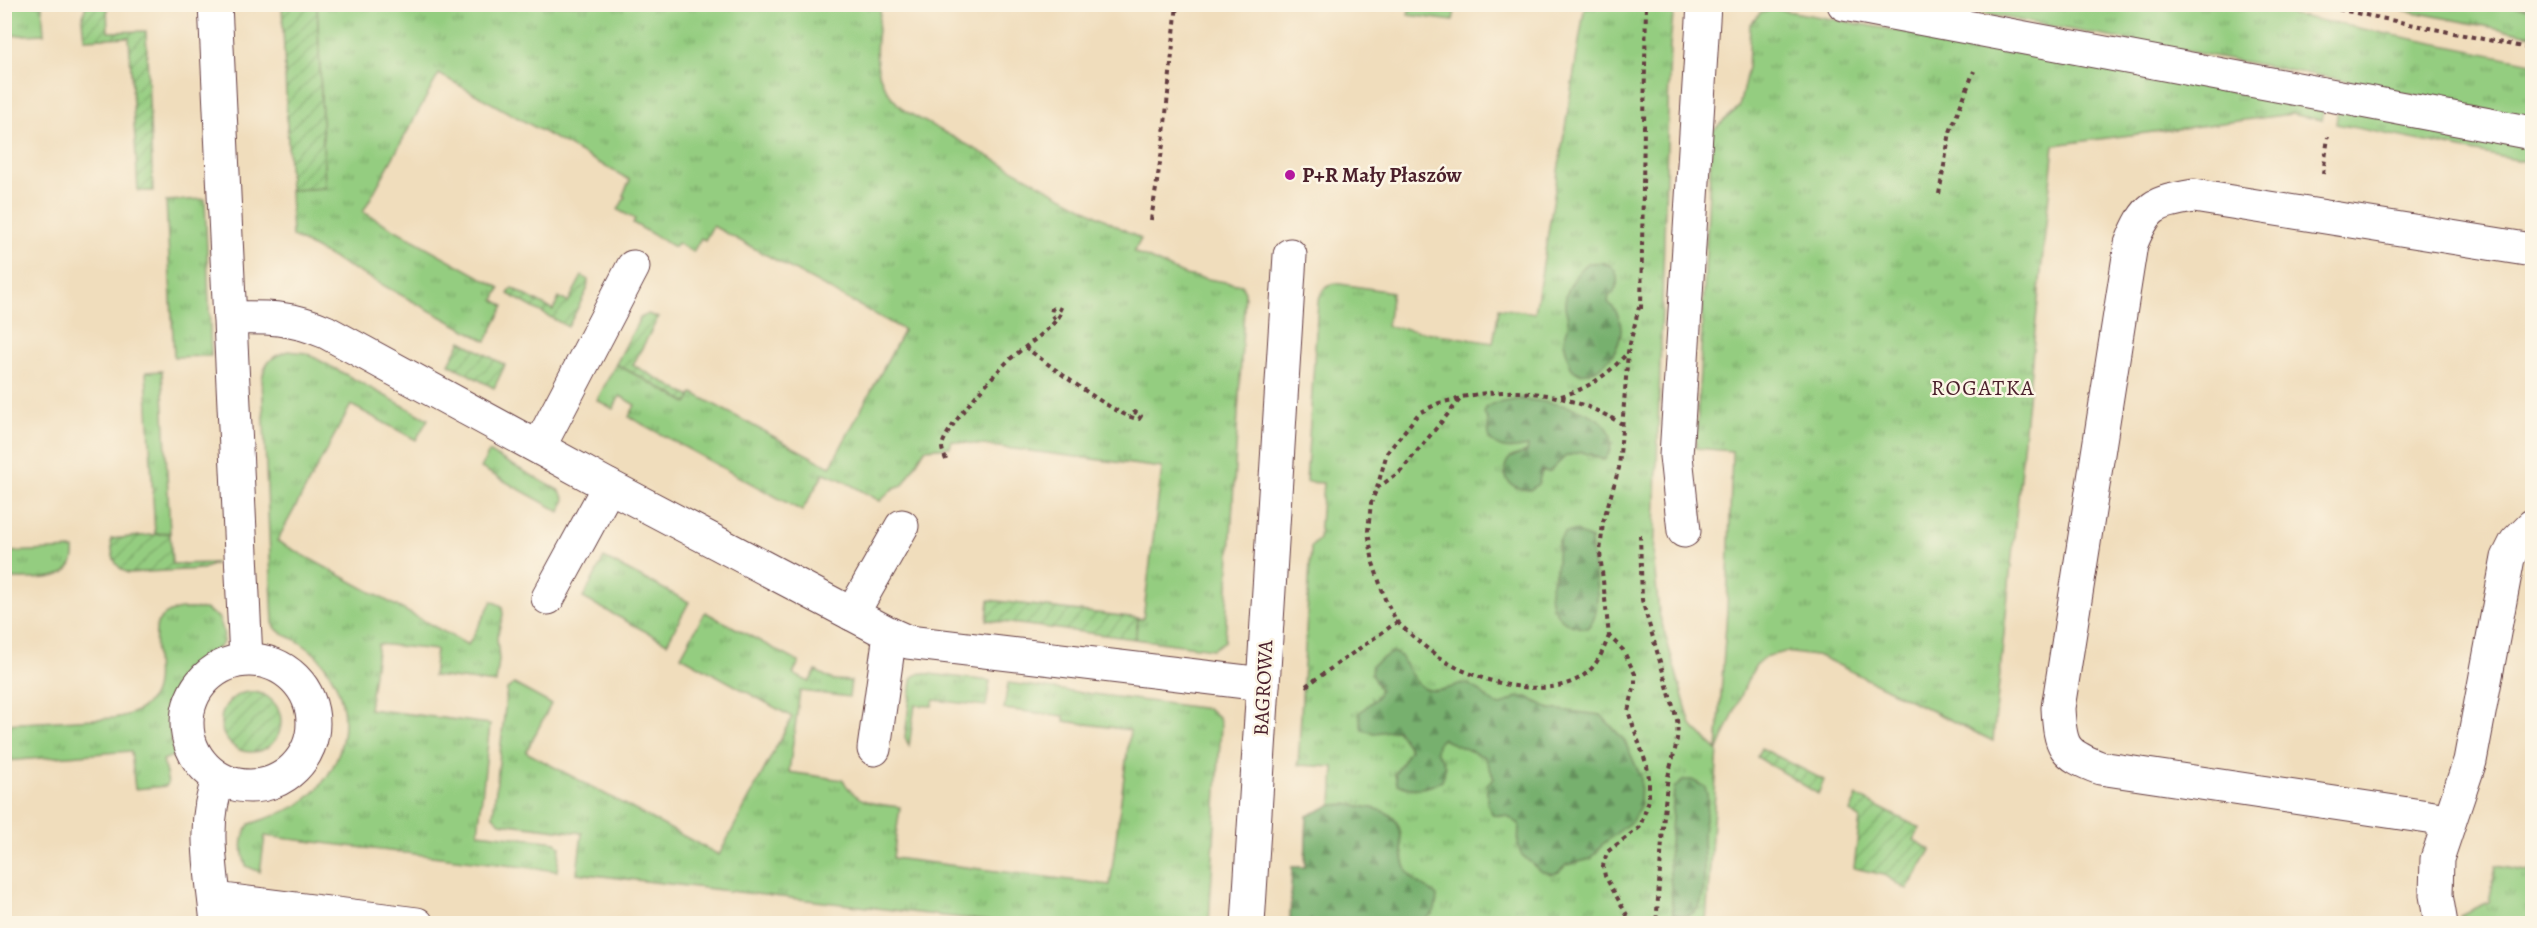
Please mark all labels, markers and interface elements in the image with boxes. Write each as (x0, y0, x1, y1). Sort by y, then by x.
place label: P+R Mały Płaszów (1302, 161, 1462, 189)
marker: P+R Mały Płaszów (1283, 168, 1297, 182)
district label: ROGATKA (1931, 373, 2035, 403)
street label: BAGROWA (1247, 639, 1280, 737)

